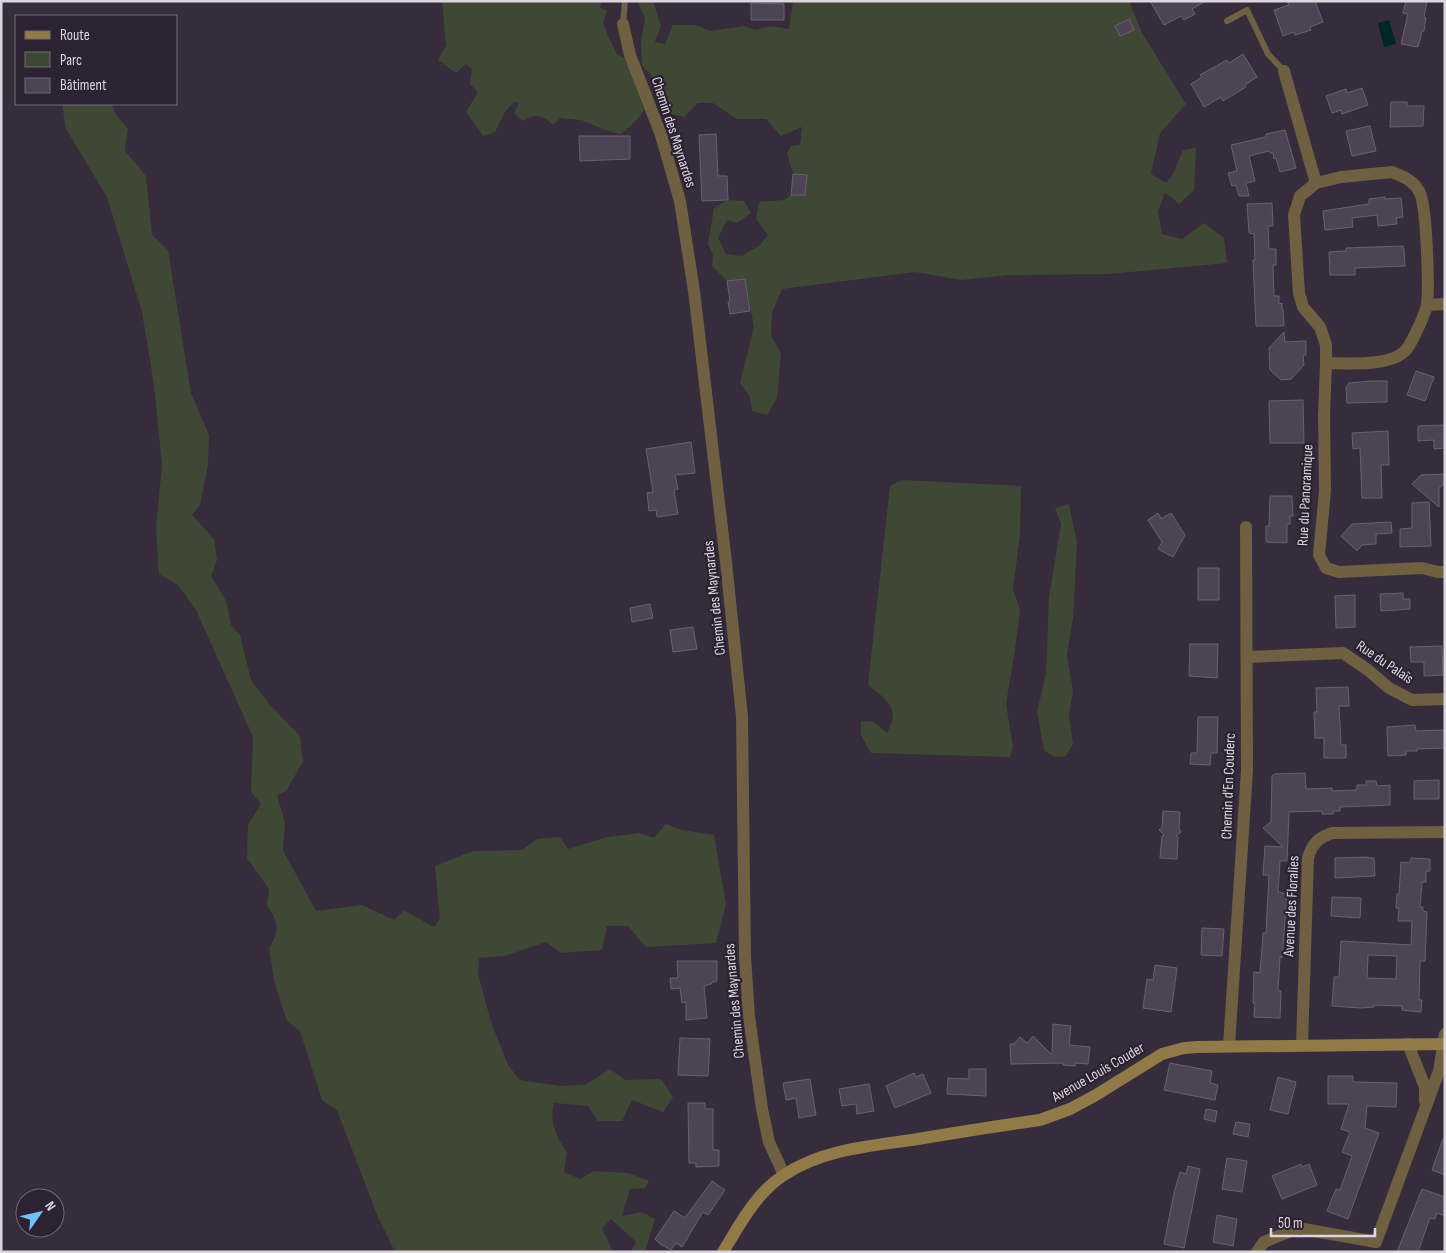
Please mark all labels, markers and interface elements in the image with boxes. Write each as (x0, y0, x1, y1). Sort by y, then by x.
legend (15, 15, 178, 105)
text: Route (60, 26, 90, 45)
text: Parc (60, 51, 82, 70)
street label: Chemin des Maynardes (647, 74, 700, 190)
text: Bâtiment (60, 76, 107, 95)
street label: Rue du Panoramique (1293, 444, 1318, 546)
street label: Chemin des Maynardes (699, 540, 730, 656)
street label: Rue du Palaïs (1352, 636, 1417, 689)
street label: Chemin d'En Couderc (1217, 732, 1240, 840)
street label: Avenue des Floralies (1279, 855, 1304, 958)
street label: Chemin des Maynardes (720, 943, 749, 1059)
street label: Avenue Louis Couder (1048, 1038, 1149, 1107)
north arrow (15, 1188, 65, 1238)
text: N (41, 1198, 60, 1214)
scale bar (1271, 1206, 1375, 1238)
text: 50 m (1278, 1214, 1303, 1233)

